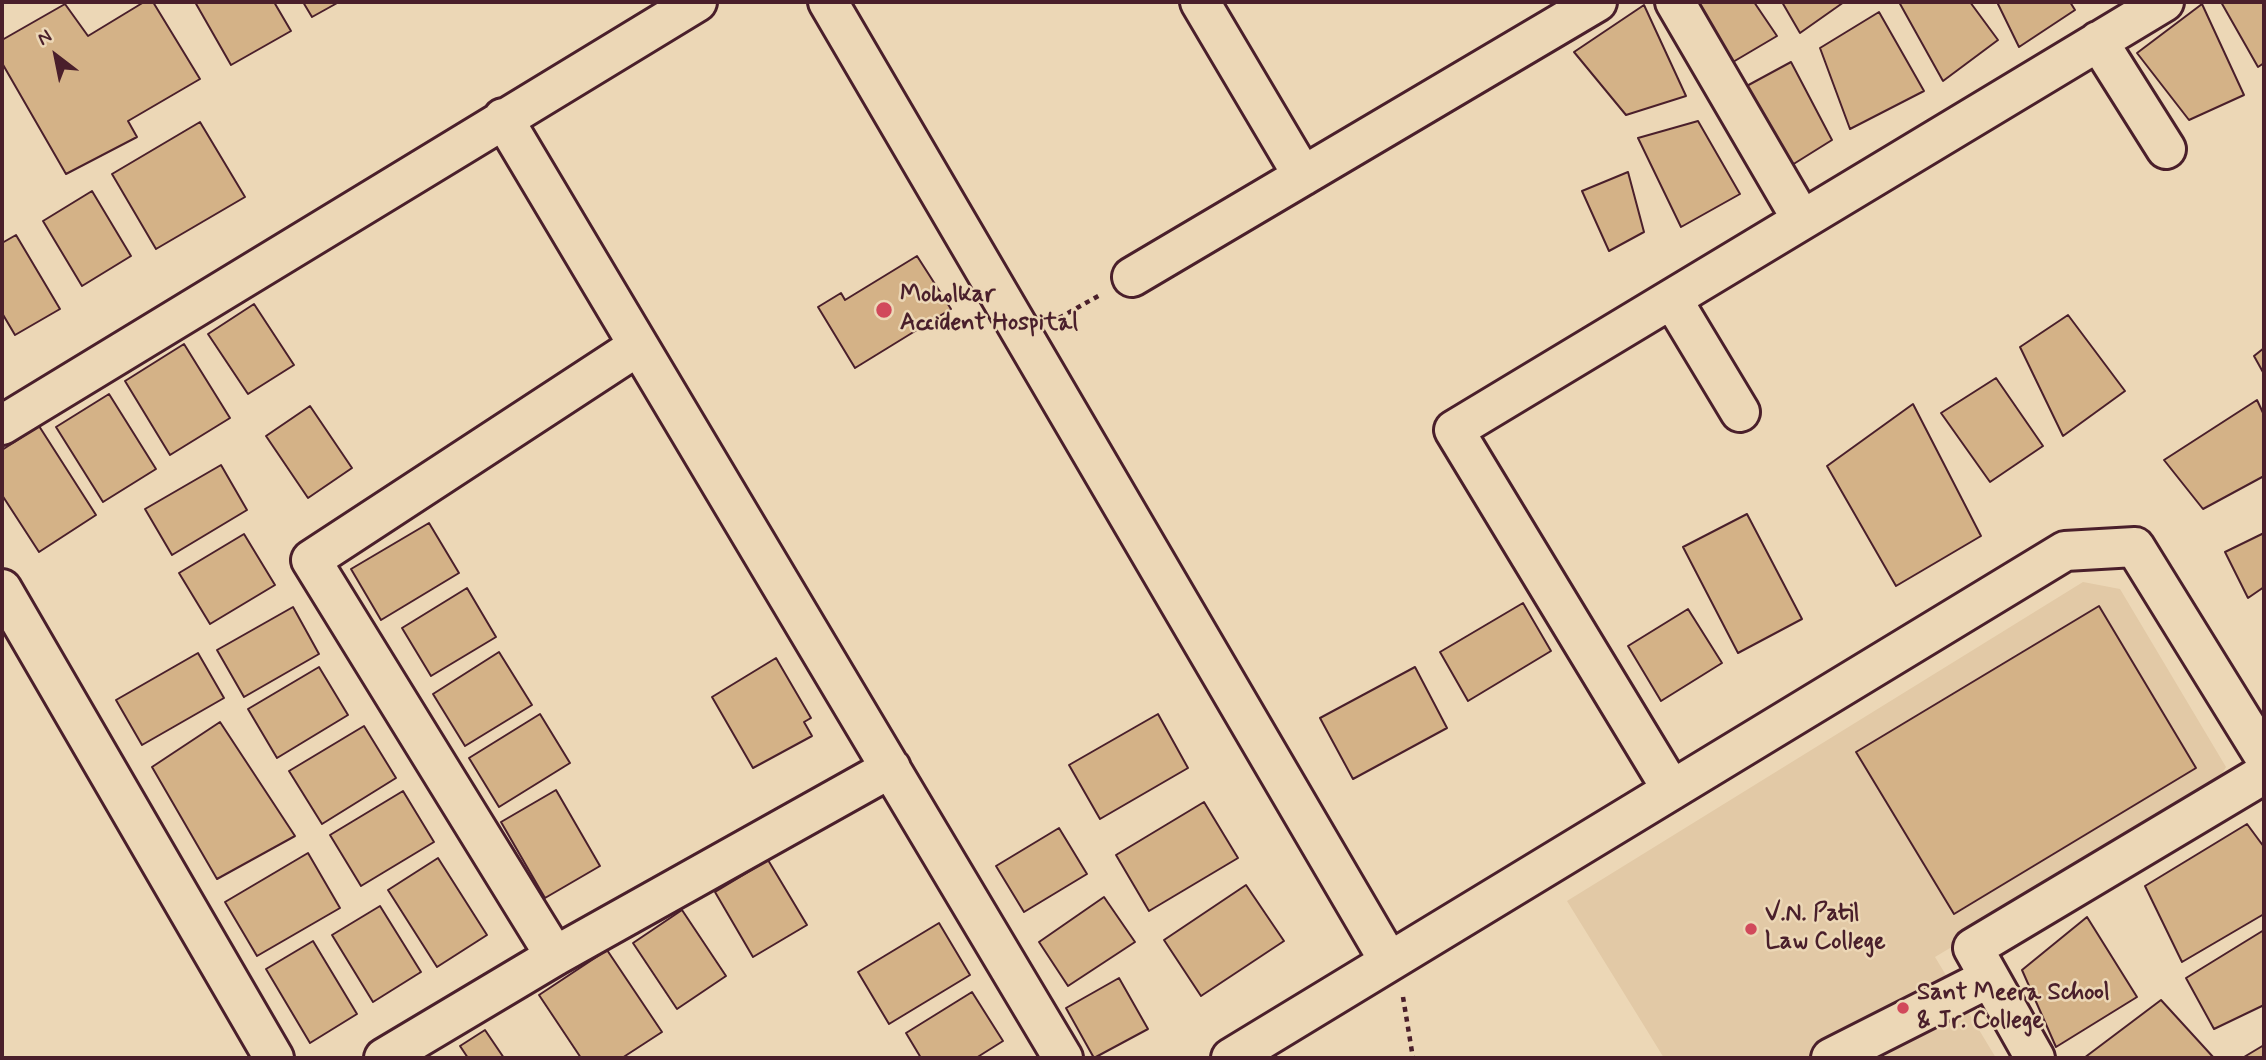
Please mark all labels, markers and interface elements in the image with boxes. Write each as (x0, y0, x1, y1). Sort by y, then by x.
north arrow (21, 21, 91, 91)
text: N (33, 24, 57, 52)
place label: Moholkar Accident Hospital (900, 282, 1078, 338)
marker: Moholkar Accident Hospital (874, 300, 894, 320)
place label: V.N. Patil Law College (1765, 901, 1885, 957)
marker: V.N. Patil Law College (1743, 921, 1759, 937)
place label: Sant Meera School & Jr. College (1917, 980, 2110, 1036)
marker: Sant Meera School & Jr. College (1895, 1000, 1911, 1016)

